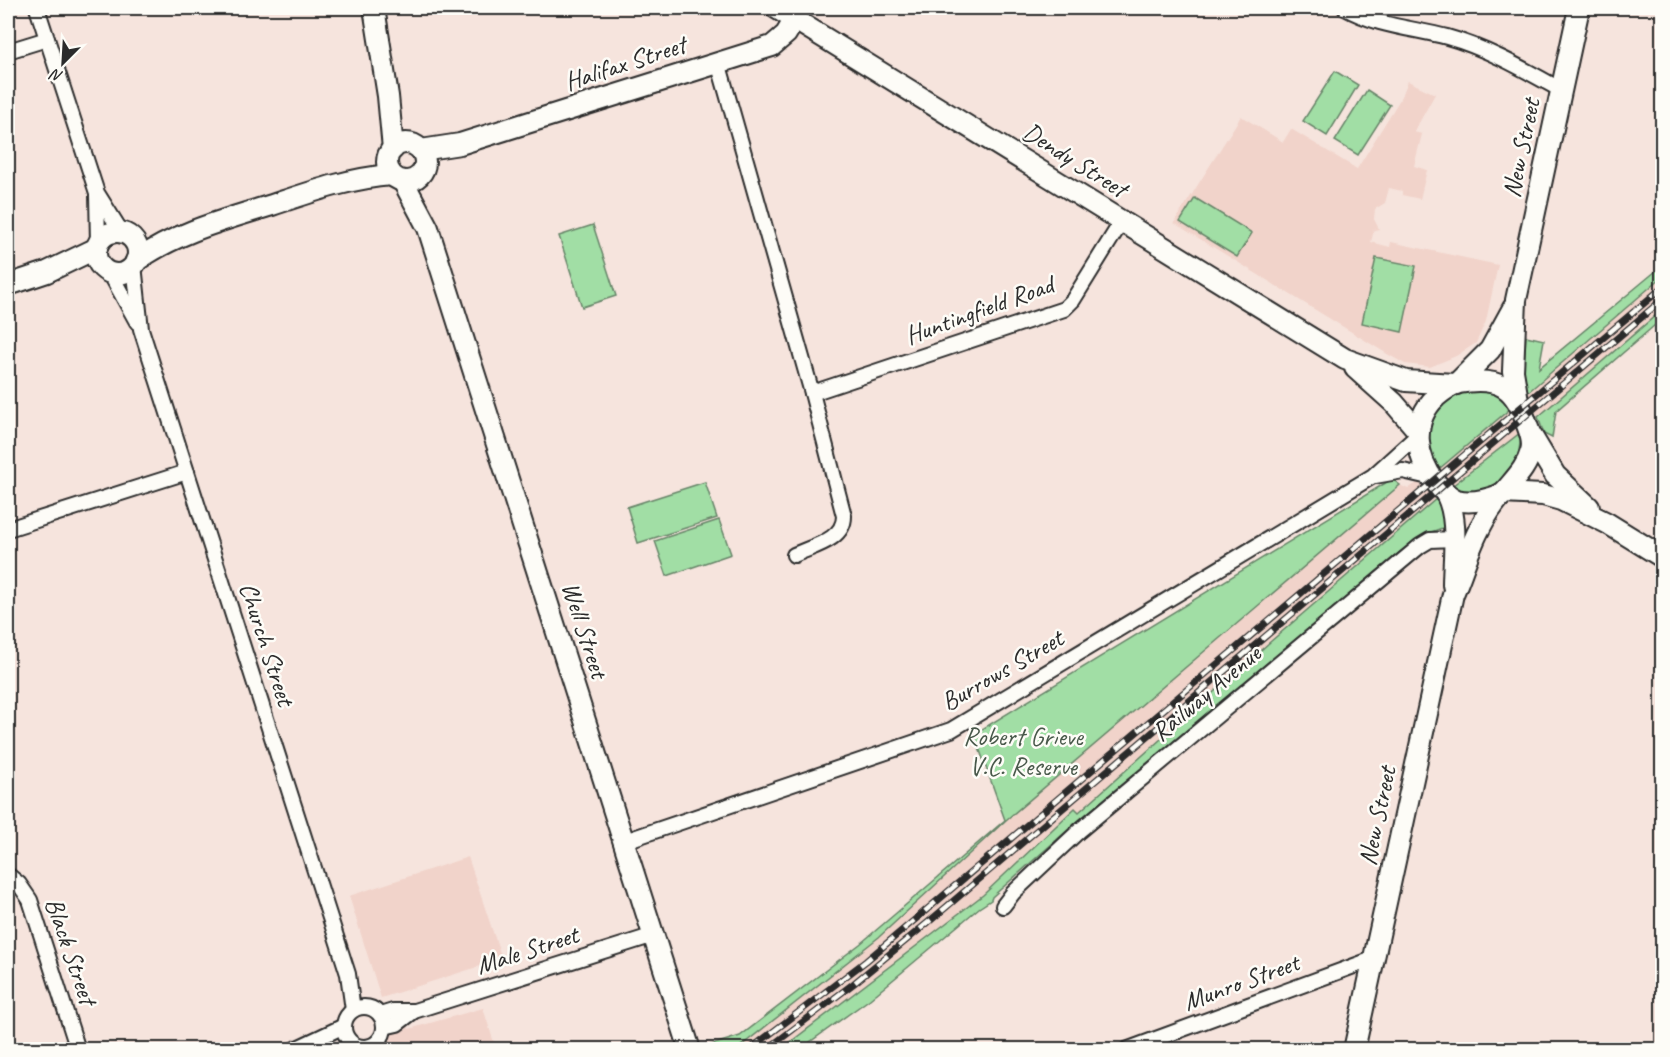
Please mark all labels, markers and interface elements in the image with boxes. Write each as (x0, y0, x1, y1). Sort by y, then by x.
street label: Halifax Street (560, 27, 693, 98)
north arrow (33, 33, 93, 93)
text: N (46, 63, 66, 87)
street label: New Street (1494, 93, 1548, 200)
street label: Dendy Street (1017, 115, 1136, 207)
street label: Huntingfield Road (900, 267, 1061, 352)
street label: Church Street (232, 578, 303, 712)
street label: Well Street (554, 578, 617, 684)
street label: Burrows Street (935, 621, 1071, 718)
street label: Railway Avenue (1144, 637, 1269, 748)
park label: Robert Grieve V.C. Reserve (963, 720, 1084, 783)
street label: New Street (1350, 761, 1404, 868)
street label: Black Street (37, 893, 106, 1012)
street label: Male Street (472, 917, 584, 982)
street label: Munro Street (1179, 945, 1306, 1018)

